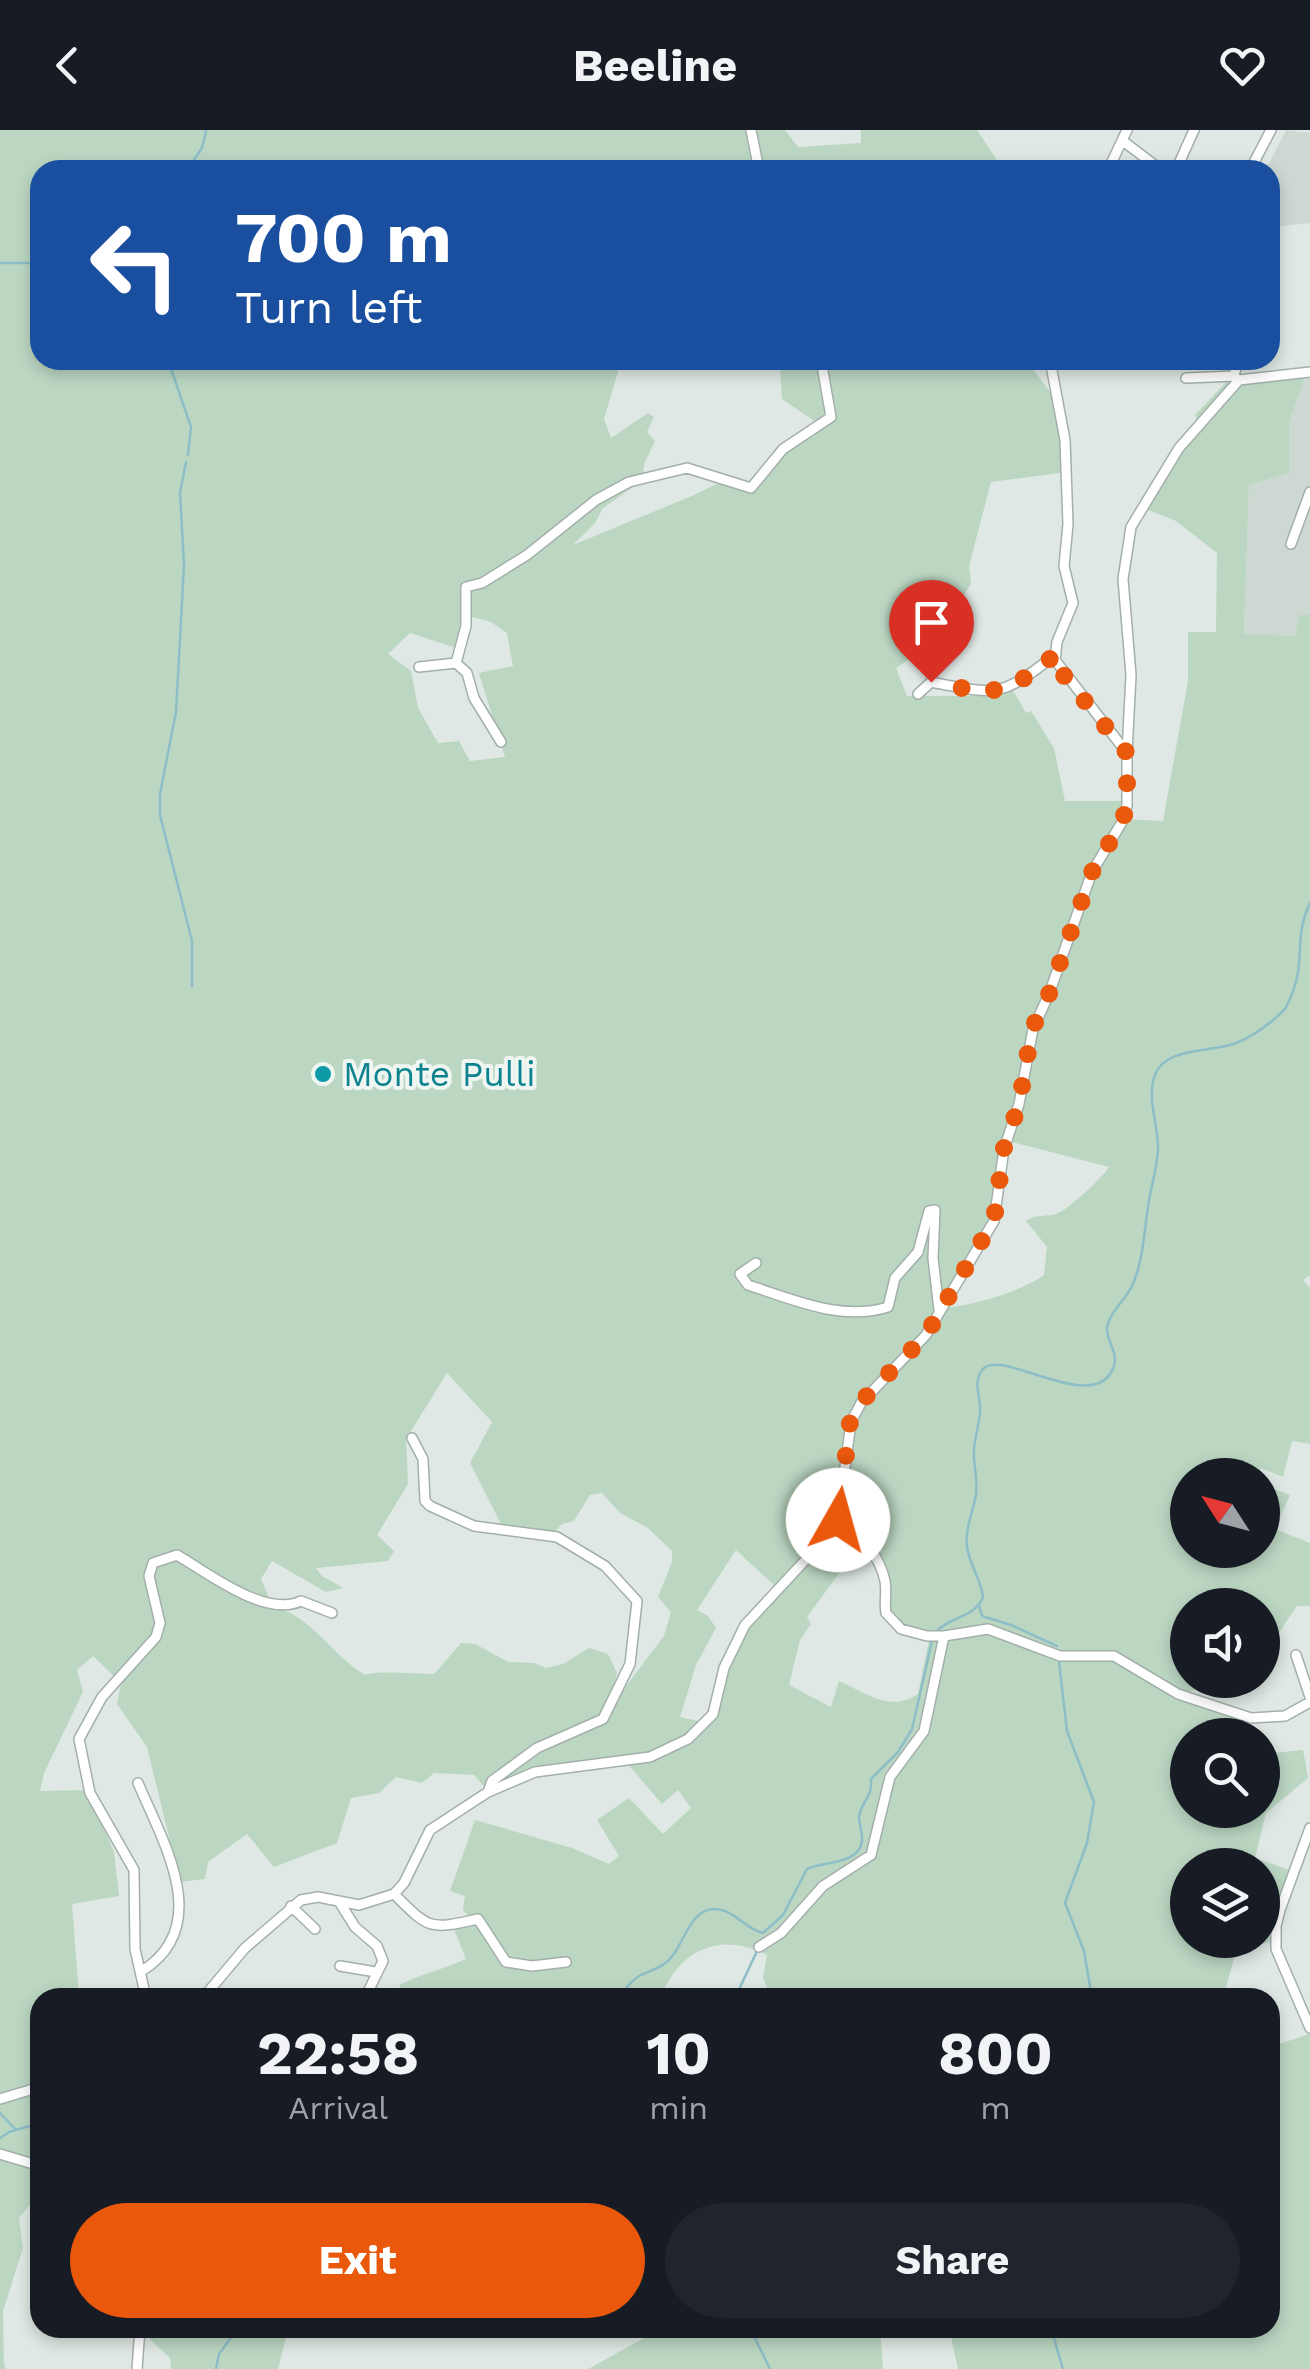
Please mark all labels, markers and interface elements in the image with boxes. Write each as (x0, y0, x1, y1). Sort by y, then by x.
icon: back (40, 38, 95, 93)
icon: heart (1215, 38, 1270, 93)
text: Beeline (573, 39, 737, 92)
text: 700 m (235, 197, 452, 279)
icon: left (70, 200, 200, 330)
text: Turn left (235, 281, 422, 334)
pin (889, 580, 974, 683)
icon: arrive (904, 595, 959, 650)
place label: Monte Pulli (343, 1053, 536, 1095)
marker: Monte Pulli (312, 1063, 334, 1085)
north arrow (1170, 1458, 1280, 1568)
map controls (1170, 1458, 1280, 1958)
position arrow (786, 1468, 890, 1572)
button: sound (1170, 1588, 1280, 1698)
button: search (1170, 1718, 1280, 1828)
button: layers (1170, 1848, 1280, 1958)
text: 22:58 (257, 2018, 419, 2089)
text: 10 (646, 2018, 711, 2089)
text: 800 (938, 2018, 1053, 2089)
text: Arrival (288, 2089, 388, 2127)
text: min (649, 2089, 708, 2127)
text: m (980, 2089, 1011, 2127)
button: Exit (70, 2203, 645, 2318)
button: Share (665, 2203, 1240, 2318)

